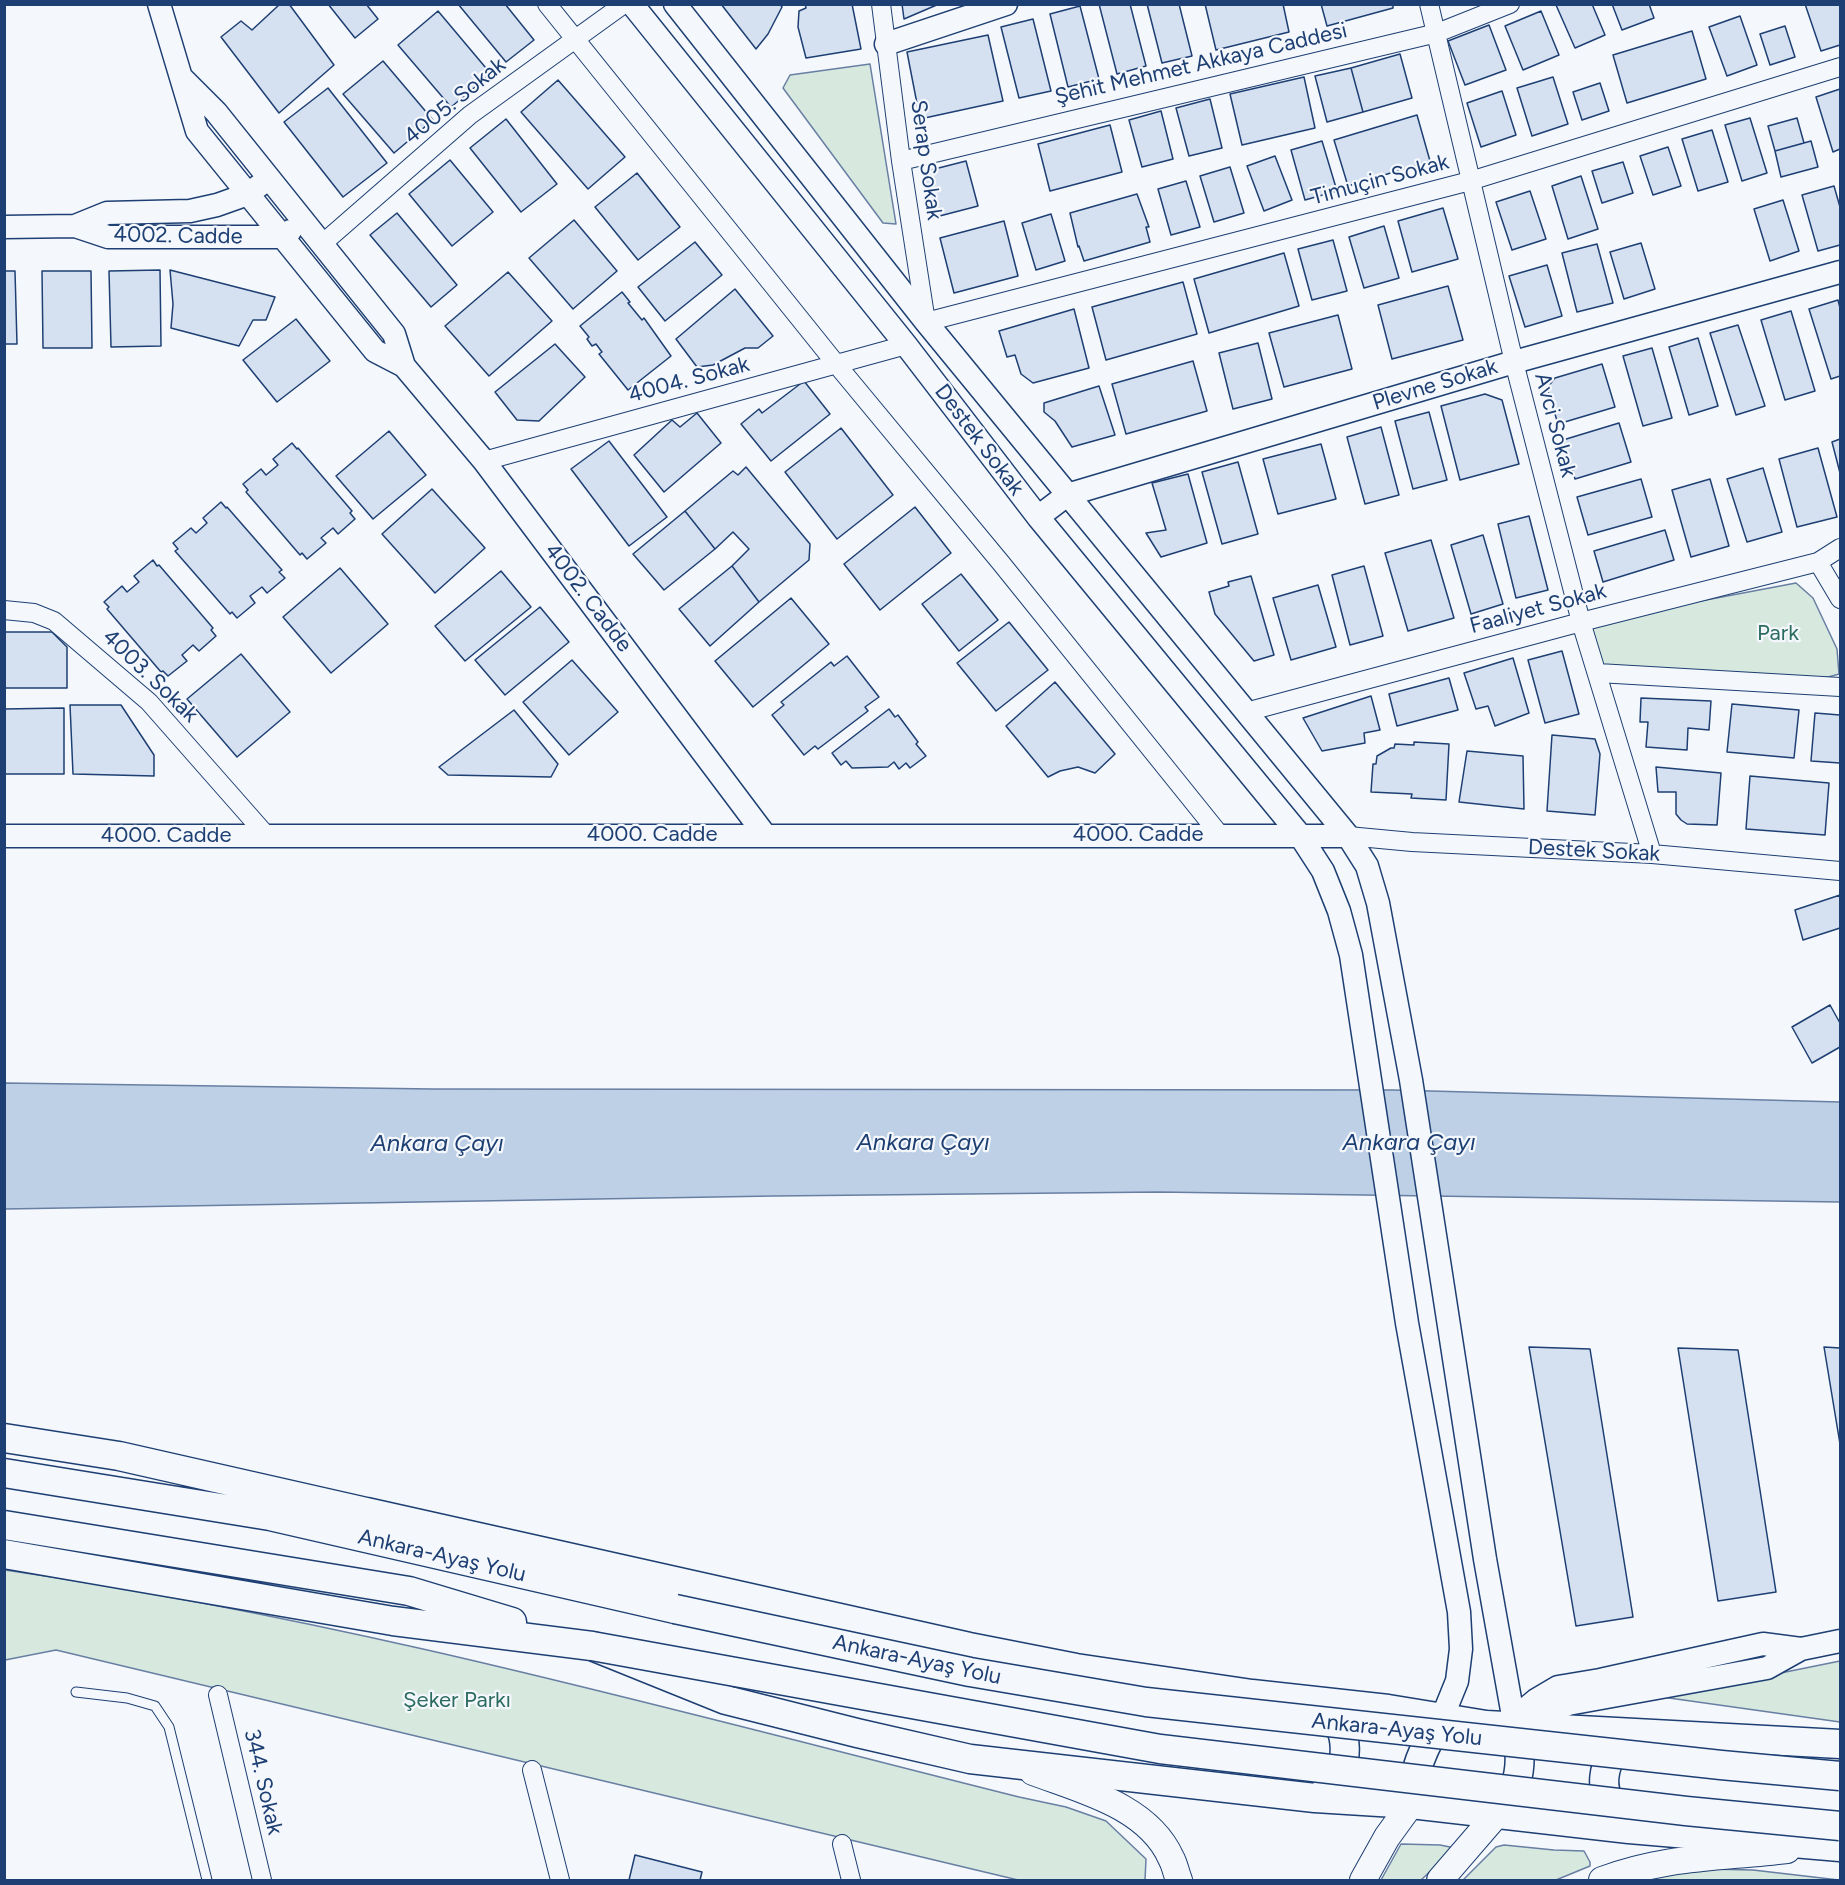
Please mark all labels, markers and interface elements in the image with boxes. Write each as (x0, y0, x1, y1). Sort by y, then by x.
street label: Şehit Mehmet Akkaya Caddesi (1052, 17, 1350, 111)
street label: 4005. Sokak (399, 52, 511, 150)
street label: Serap Sokak (904, 98, 948, 222)
street label: Timuçin Sokak (1308, 149, 1452, 211)
street label: 4002. Cadde (113, 222, 243, 250)
street label: 4004. Sokak (626, 351, 752, 409)
street label: Plevne Sokak (1369, 354, 1501, 416)
street label: Avci Sokak (1528, 370, 1582, 480)
street label: Destek Sokak (929, 379, 1029, 501)
street label: 4002. Cadde (539, 539, 637, 657)
street label: Faaliyet Sokak (1467, 578, 1609, 640)
park label: Park (1757, 621, 1799, 647)
street label: 4003. Sokak (97, 624, 203, 728)
street label: 4000. Cadde (587, 822, 717, 848)
street label: 4000. Cadde (1073, 822, 1203, 848)
street label: 4000. Cadde (101, 823, 231, 849)
street label: Destek Sokak (1527, 834, 1661, 868)
water label: Ankara Çayı (856, 1129, 990, 1157)
water label: Ankara Çayı (1342, 1129, 1476, 1157)
water label: Ankara Çayı (370, 1130, 504, 1158)
street label: Ankara-Ayaş Yolu (356, 1524, 528, 1588)
street label: Ankara-Ayaş Yolu (830, 1629, 1004, 1691)
park label: Şeker Parkı (403, 1688, 511, 1714)
street label: Ankara-Ayaş Yolu (1310, 1708, 1484, 1752)
street label: 344. Sokak (238, 1726, 288, 1838)

